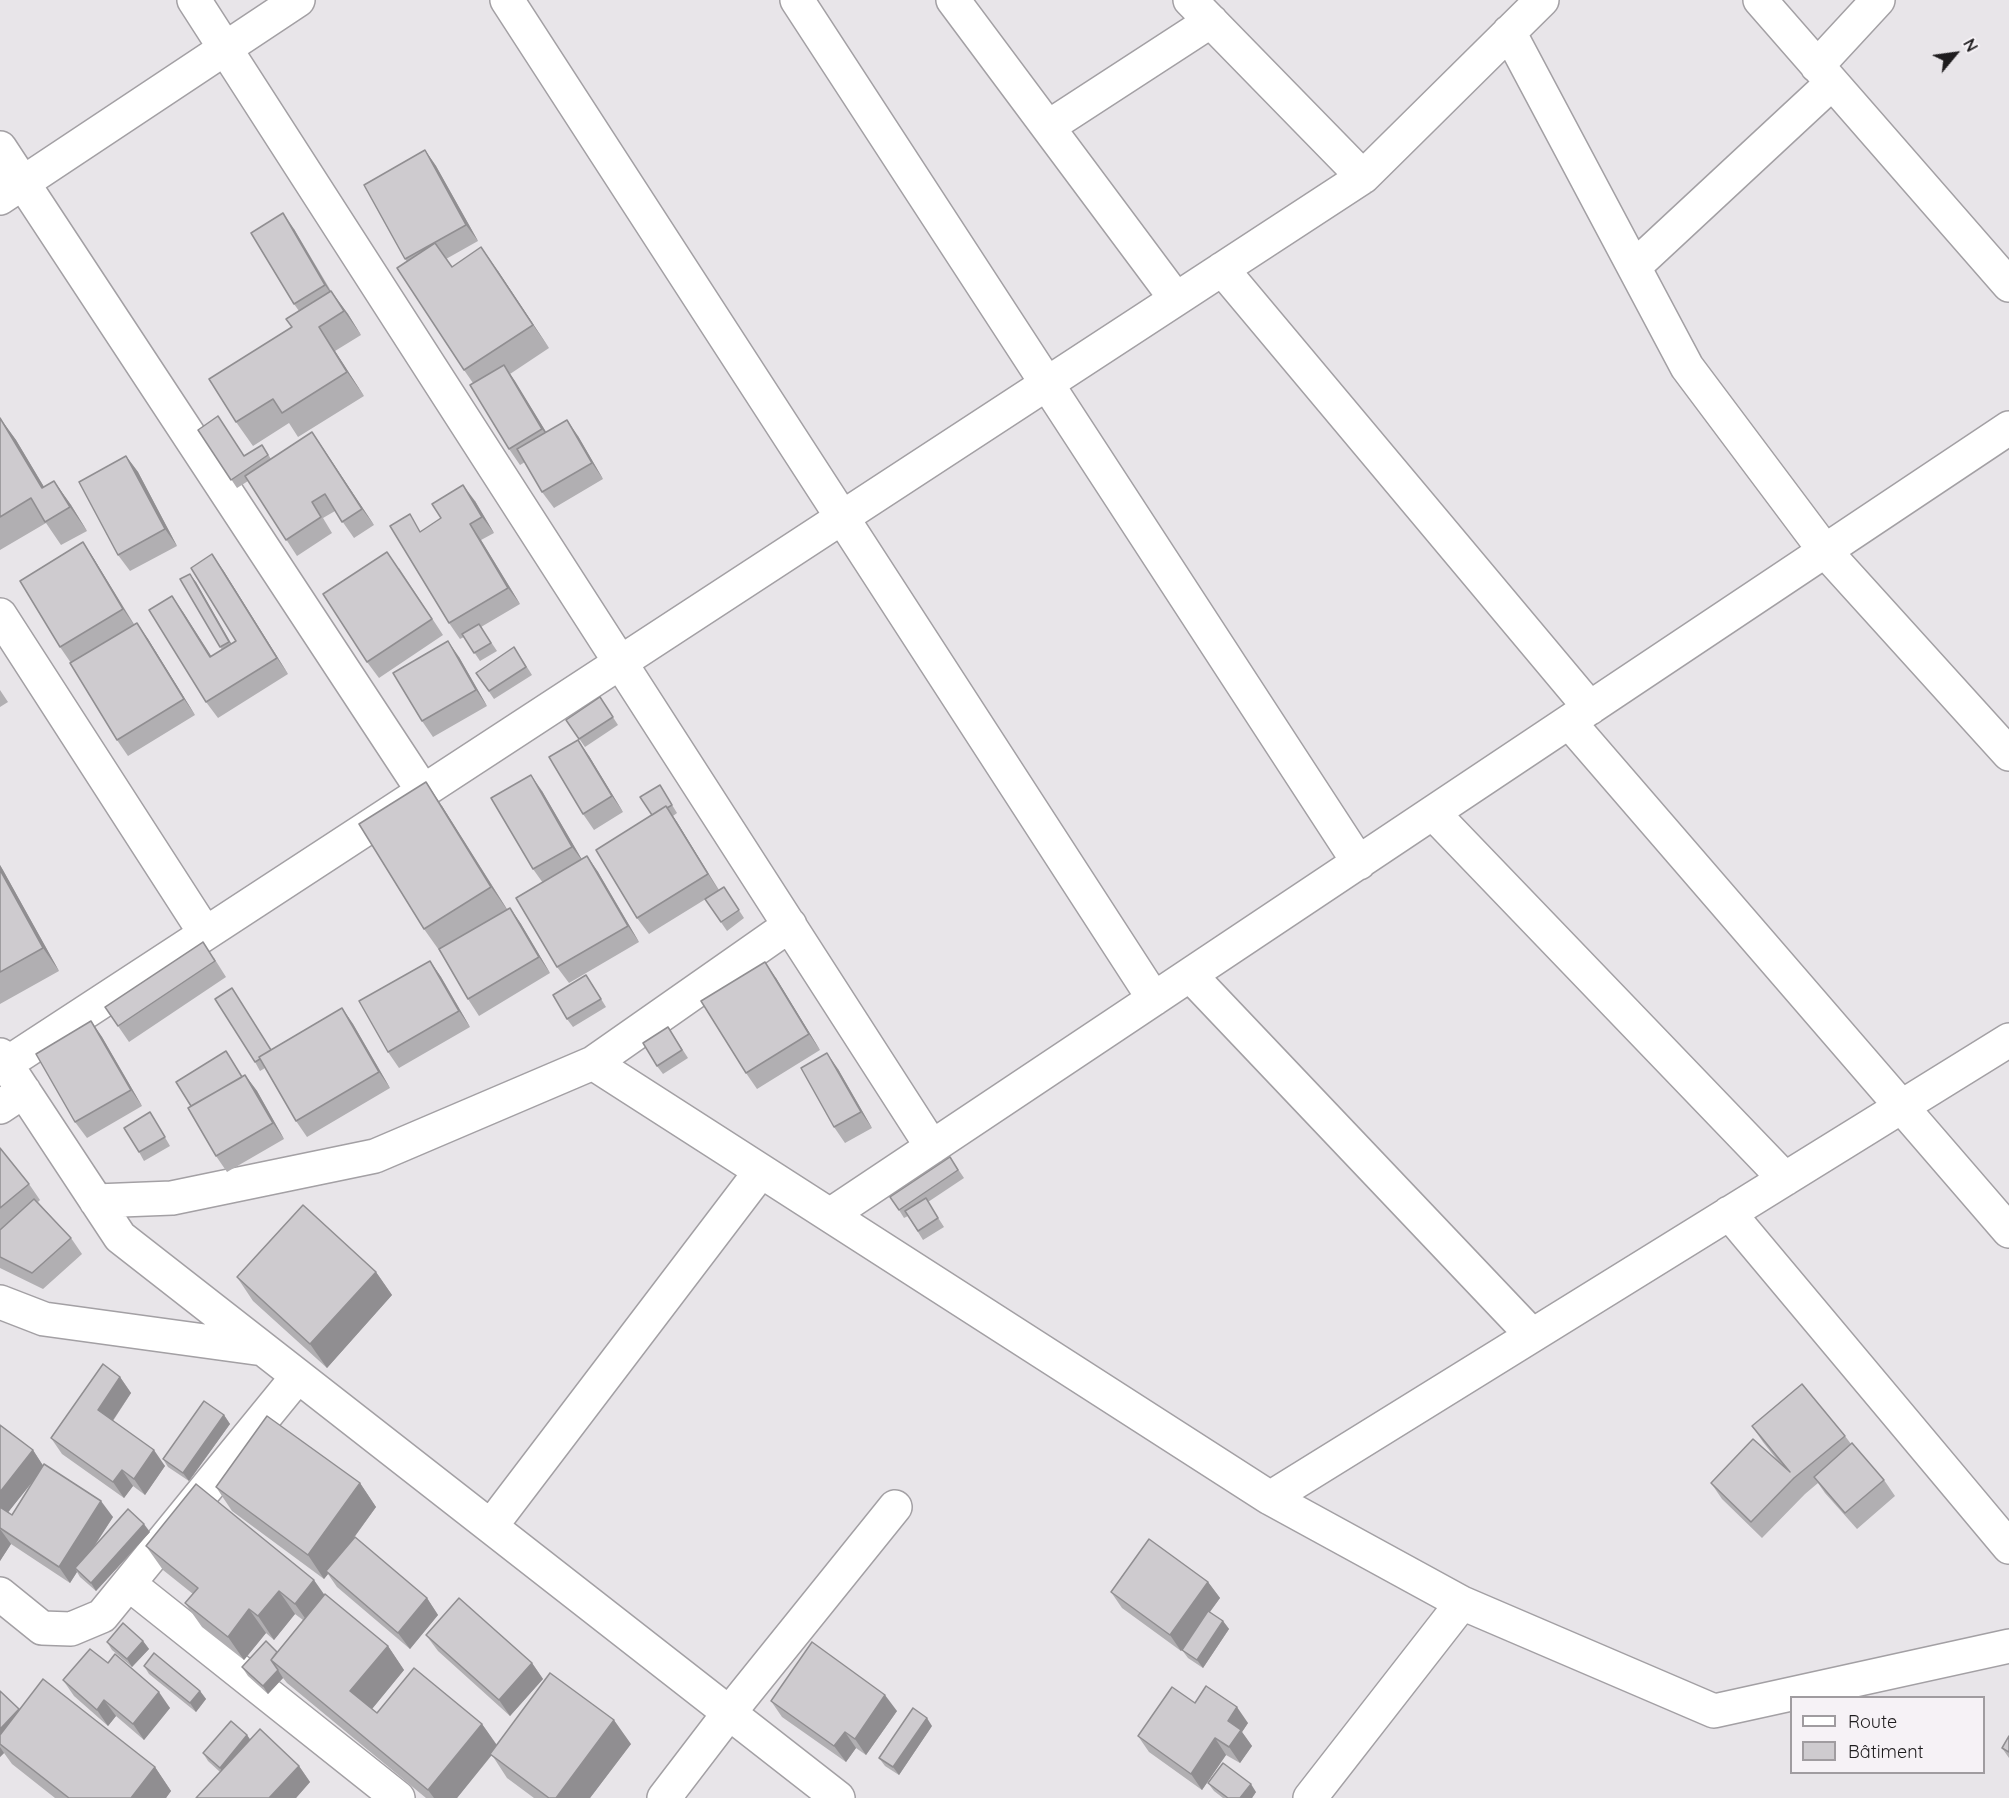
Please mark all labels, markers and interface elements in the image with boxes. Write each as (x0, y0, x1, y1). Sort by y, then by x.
north arrow (1925, 24, 1985, 84)
text: N (1959, 35, 1982, 55)
legend (1790, 1696, 1985, 1774)
text: Route (1848, 1710, 1897, 1733)
text: Bâtiment (1848, 1740, 1924, 1763)

